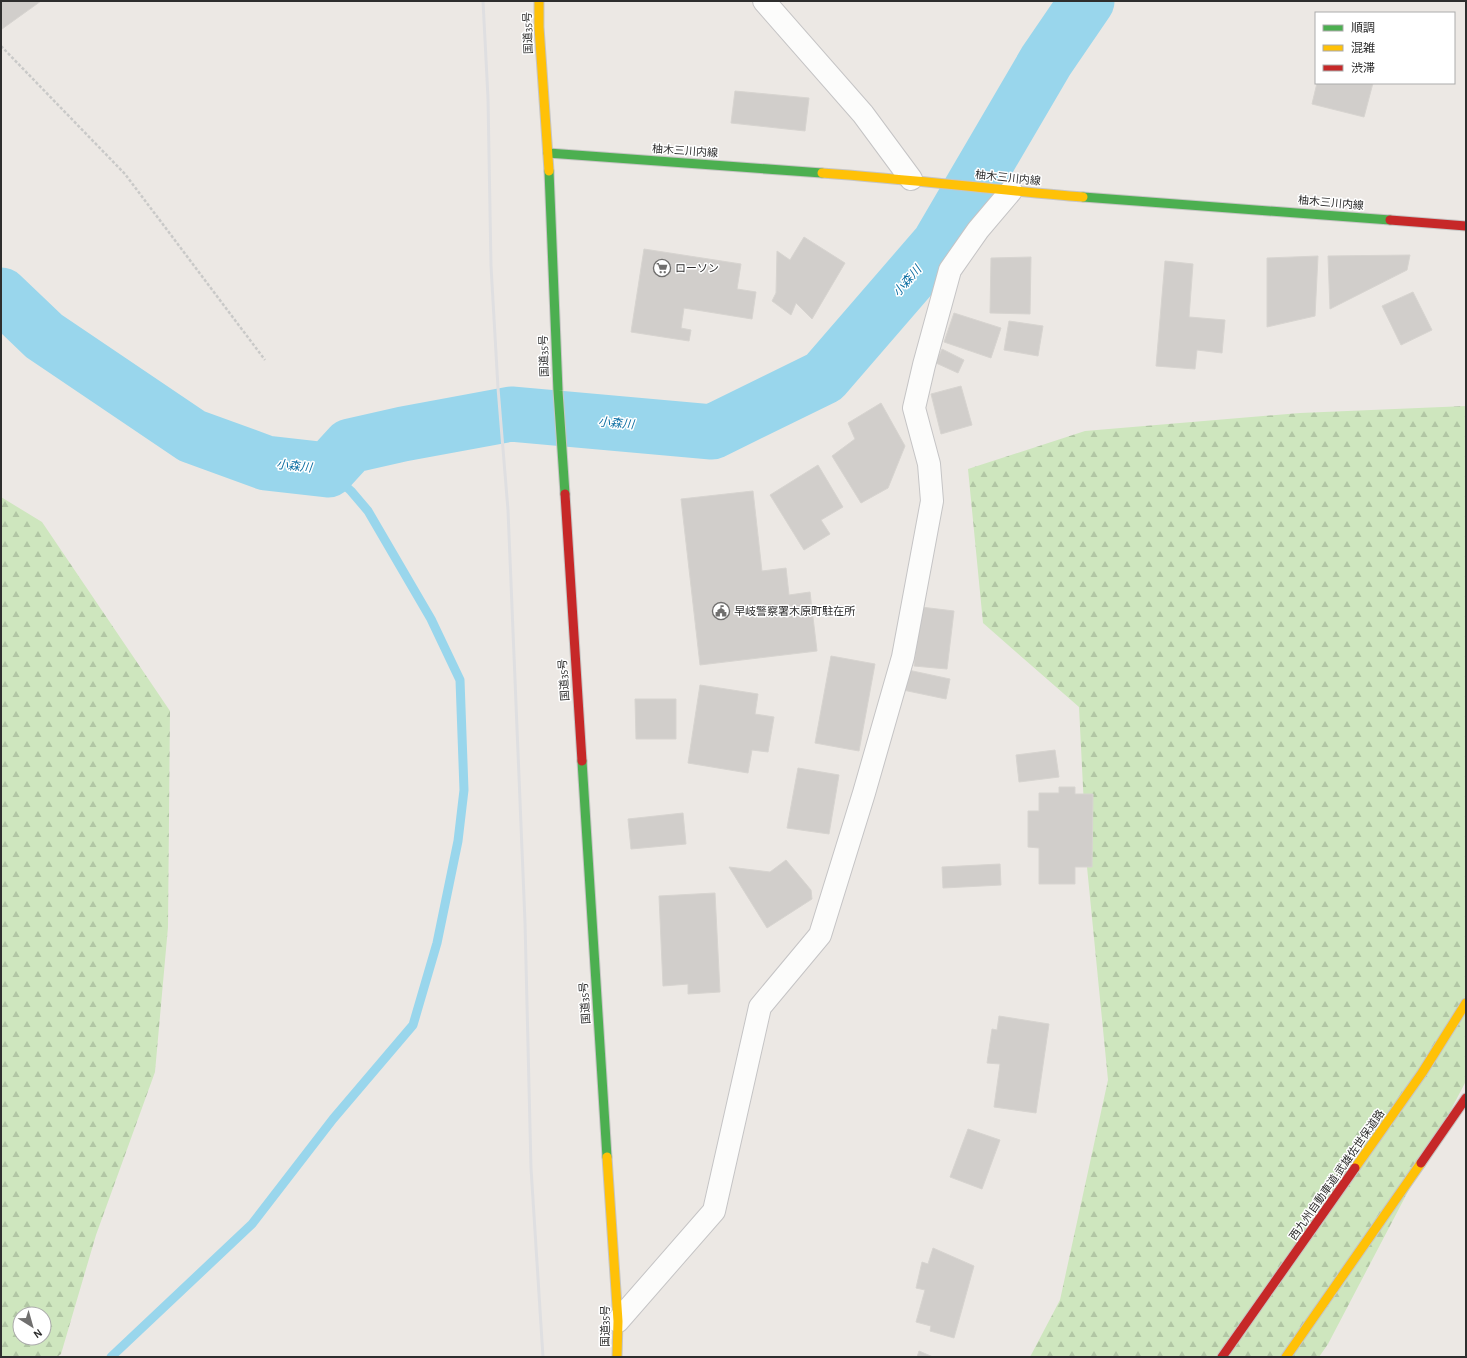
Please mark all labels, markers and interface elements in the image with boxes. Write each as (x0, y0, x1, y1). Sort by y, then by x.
street label: 国道35号 (521, 12, 534, 54)
legend (1315, 12, 1455, 84)
text: 順調 (1351, 22, 1375, 34)
text: 混雑 (1351, 41, 1375, 54)
text: 渋滞 (1351, 62, 1375, 74)
street label: 柚木三川内線 (652, 142, 718, 159)
street label: 柚木三川内線 (975, 168, 1041, 187)
street label: 柚木三川内線 (1298, 194, 1364, 211)
supermarket icon: ローソン (652, 258, 672, 278)
water label: 小森川 (890, 261, 925, 299)
place label: ローソン (675, 263, 719, 274)
street label: 国道35号 (537, 335, 550, 377)
water label: 小森川 (598, 414, 637, 431)
water label: 小森川 (275, 457, 315, 474)
public building icon: 早岐警察署木原町駐在所 (711, 601, 731, 621)
place label: 早岐警察署木原町駐在所 (734, 605, 856, 617)
street label: 国道35号 (556, 659, 571, 701)
street label: 国道35号 (577, 982, 592, 1024)
street label: 西九州自動車道;武雄佐世保道路 (1287, 1107, 1386, 1242)
street label: 国道35号 (599, 1305, 611, 1347)
north arrow (12, 1306, 52, 1346)
text: N (31, 1327, 44, 1340)

